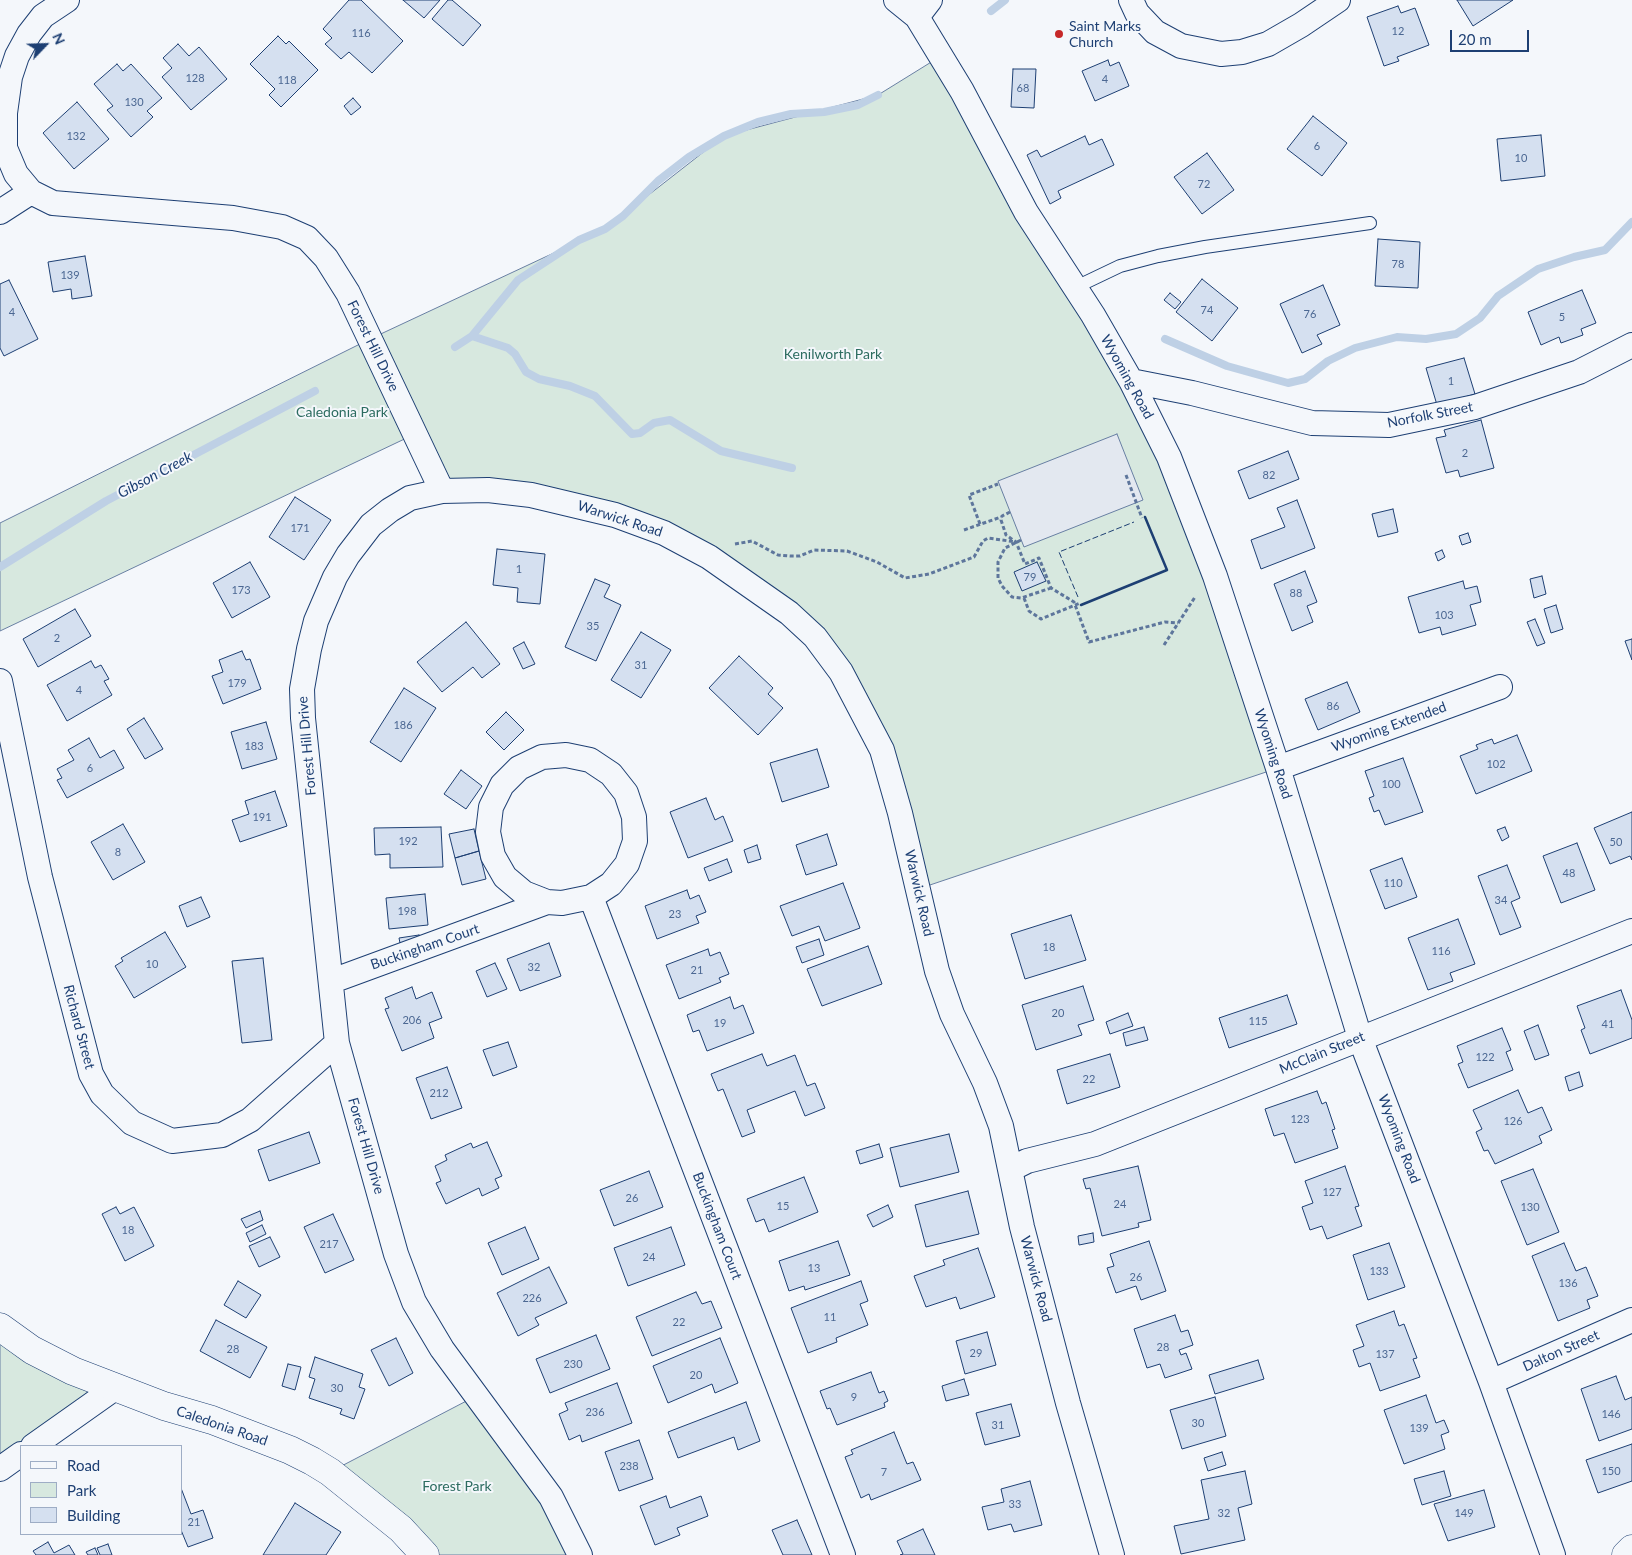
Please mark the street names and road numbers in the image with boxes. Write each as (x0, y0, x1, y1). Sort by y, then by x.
street label: Forest Hill Drive (344, 298, 402, 394)
street label: Wyoming Road (1097, 332, 1157, 422)
street label: Norfolk Street (1386, 398, 1474, 432)
street label: Warwick Road (575, 497, 665, 541)
street label: Forest Hill Drive (294, 696, 320, 796)
street label: Wyoming Extended (1329, 698, 1449, 756)
street label: Wyoming Road (1251, 707, 1295, 801)
street label: Warwick Road (901, 848, 937, 938)
street label: Buckingham Court (368, 921, 482, 973)
street label: Richard Street (60, 983, 98, 1071)
street label: McClain Street (1277, 1028, 1367, 1078)
street label: Wyoming Road (1374, 1092, 1424, 1186)
street label: Forest Hill Drive (344, 1096, 388, 1196)
street label: Buckingham Court (689, 1170, 745, 1282)
street label: Warwick Road (1016, 1234, 1056, 1324)
street label: Dalton Street (1520, 1327, 1602, 1375)
street label: Caledonia Road (174, 1403, 270, 1449)

